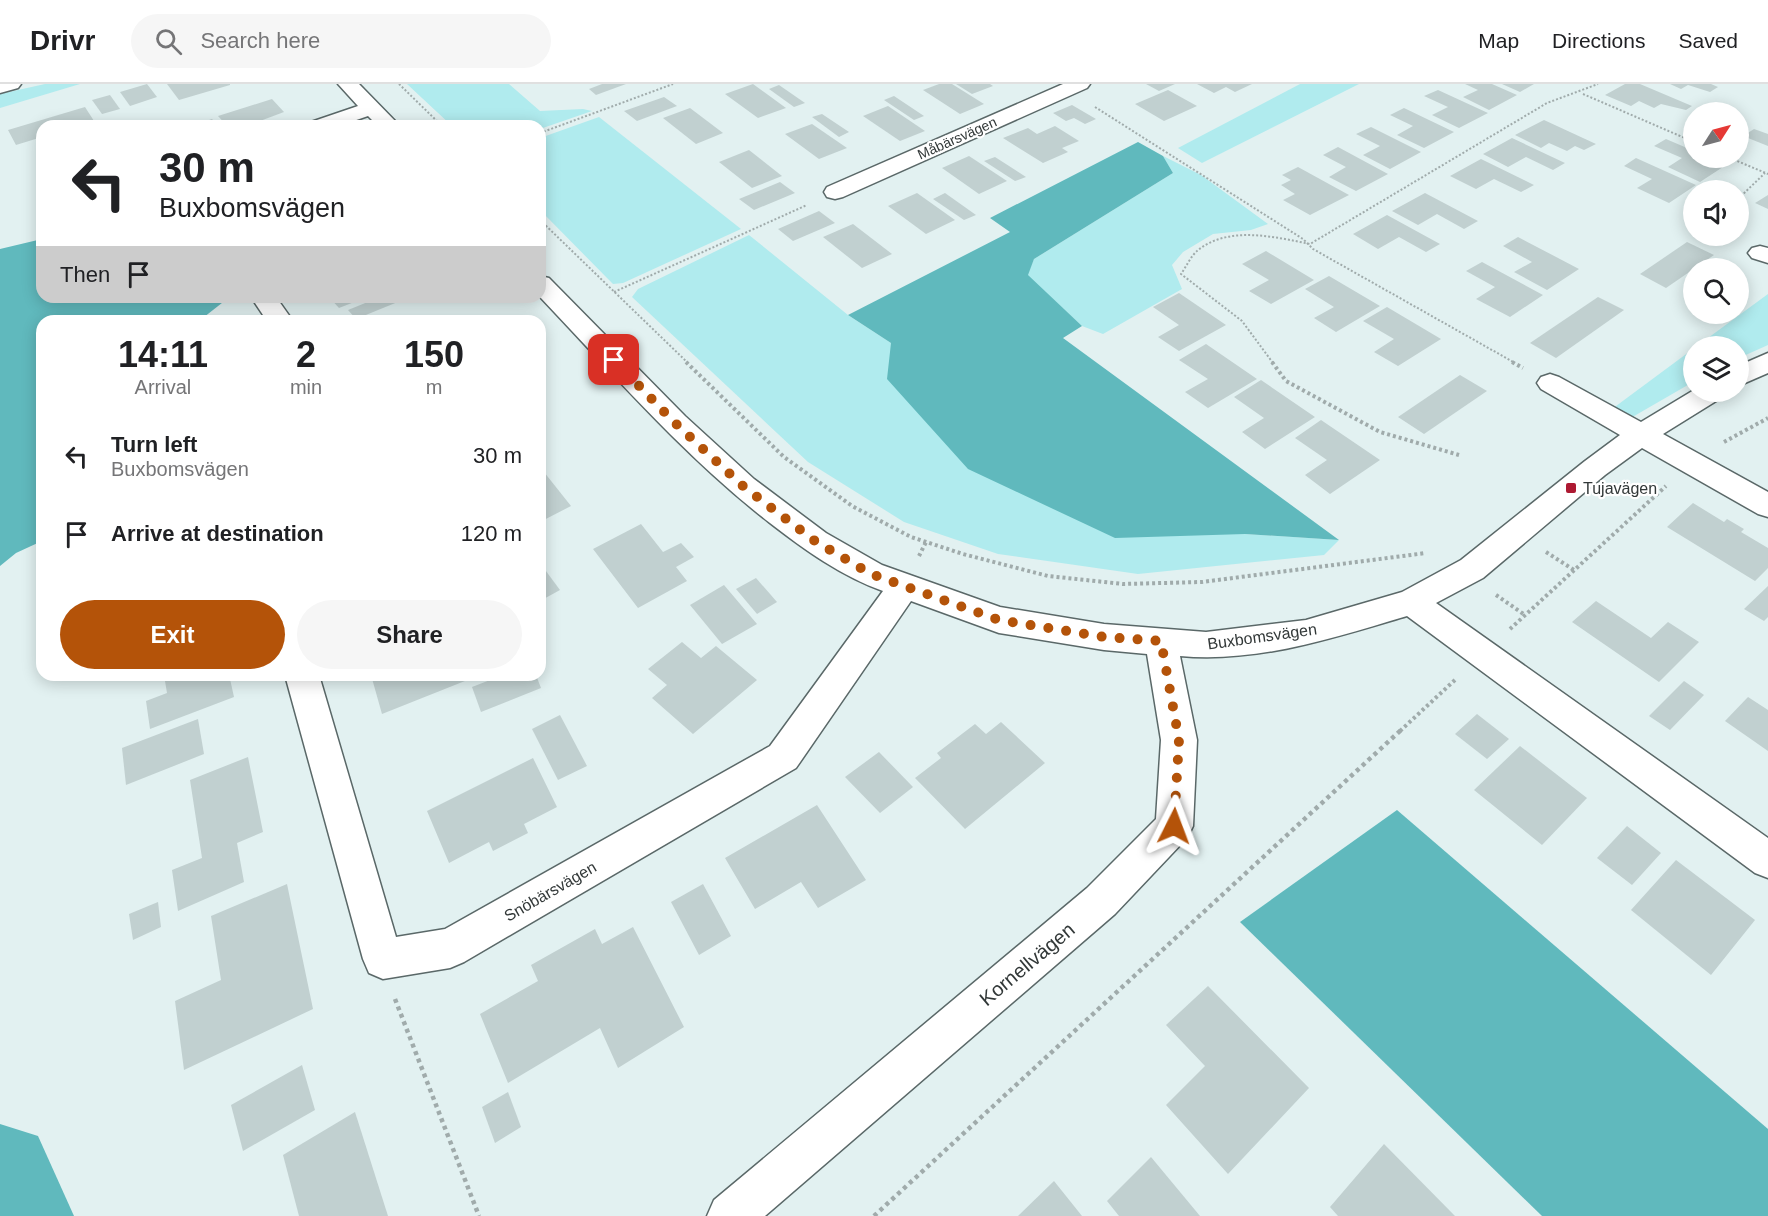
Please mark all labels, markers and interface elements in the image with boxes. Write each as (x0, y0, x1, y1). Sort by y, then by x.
search box (131, 14, 551, 68)
text: Drivr (30, 25, 95, 56)
icon: search (152, 25, 185, 58)
text: Search here (200, 28, 320, 53)
text: Map (1478, 29, 1519, 52)
text: Directions (1552, 29, 1645, 52)
text: Saved (1678, 29, 1738, 52)
north arrow (1683, 102, 1749, 168)
map controls (1683, 102, 1749, 402)
street label: Måbärsvägen (915, 113, 999, 163)
icon: left (60, 144, 138, 222)
text: 30 m (159, 144, 255, 191)
button: sound (1683, 180, 1749, 246)
text: Buxbomsvägen (159, 193, 345, 223)
icon: arrive (122, 258, 155, 291)
button: search (1683, 258, 1749, 324)
text: Then (60, 262, 110, 287)
text: 14:11 (118, 334, 208, 375)
text: 2 (296, 334, 316, 375)
text: 150 (404, 334, 464, 375)
pin (588, 334, 639, 385)
button: layers (1683, 336, 1749, 402)
icon: arrive (597, 343, 630, 376)
text: Arrival (135, 376, 191, 398)
text: min (290, 376, 322, 398)
text: m (426, 376, 442, 398)
text: Turn left (111, 432, 197, 457)
icon: left (60, 440, 93, 473)
text: 30 m (473, 443, 522, 468)
text: Buxbomsvägen (111, 458, 249, 480)
place label: Tujavägen (1583, 480, 1657, 497)
marker: Tujavägen (1564, 481, 1578, 495)
icon: arrive (60, 518, 93, 551)
text: Arrive at destination (111, 521, 324, 546)
text: 120 m (461, 521, 522, 546)
button: Exit (60, 600, 285, 669)
button: Share (297, 600, 522, 669)
street label: Buxbomsvägen (1206, 620, 1318, 653)
position arrow (1142, 794, 1206, 858)
street label: Snöbärsvägen (501, 858, 599, 925)
street label: Kornellvägen (975, 918, 1079, 1010)

